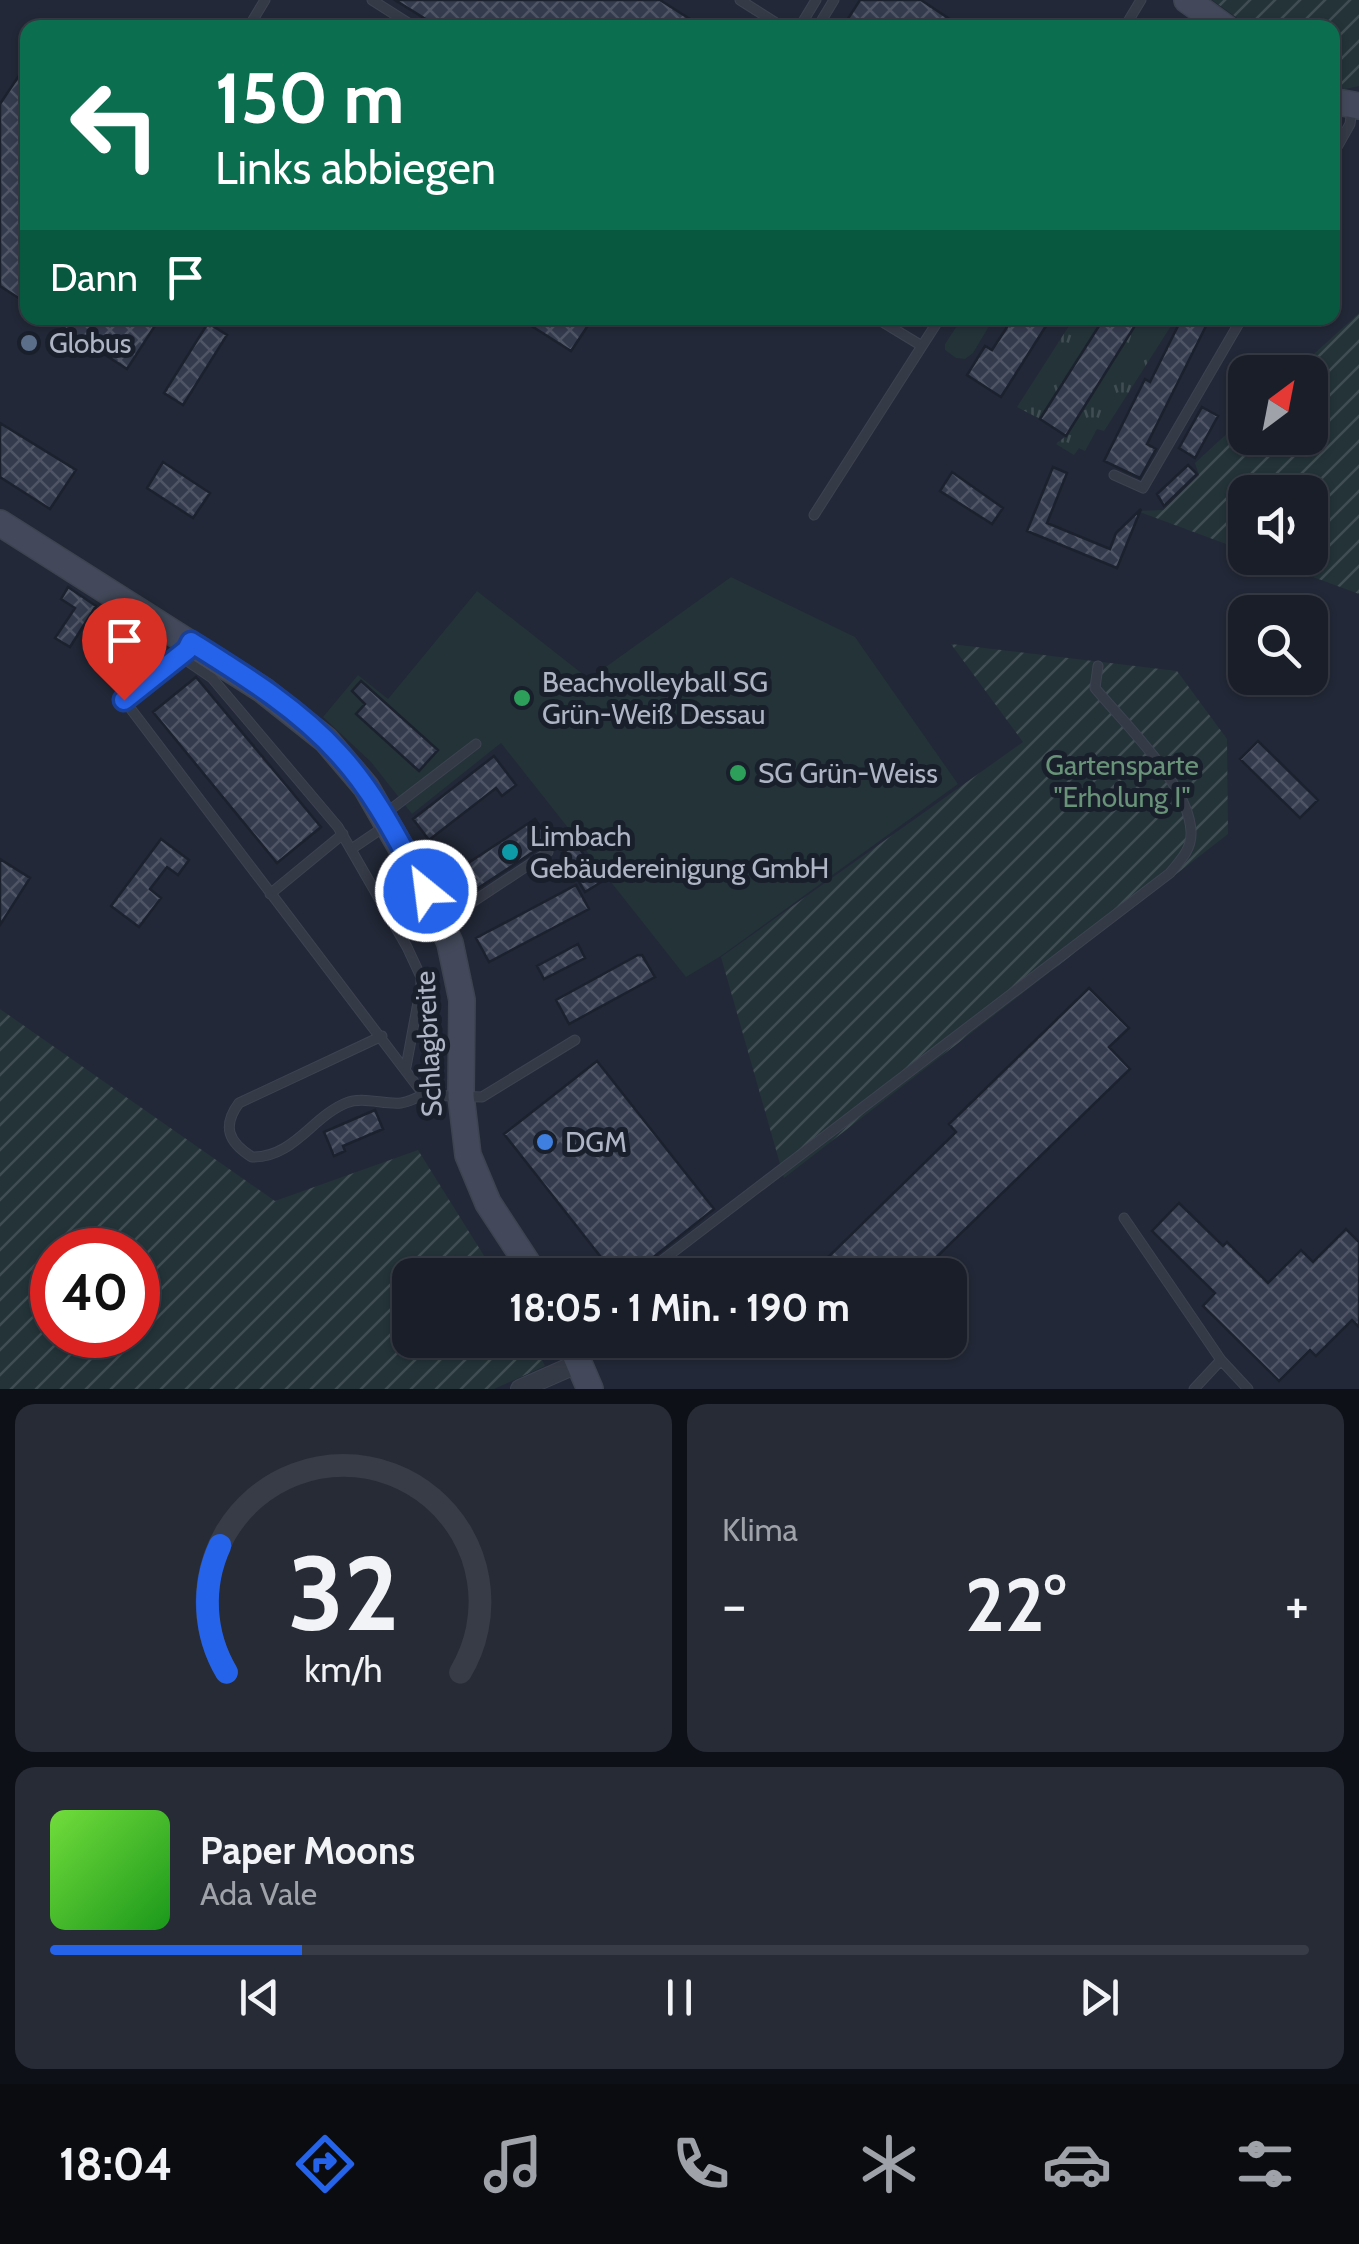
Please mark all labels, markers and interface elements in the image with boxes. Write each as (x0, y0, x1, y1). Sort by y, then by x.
text: 150 m (215, 55, 404, 141)
icon: left (50, 60, 180, 190)
text: Links abbiegen (215, 141, 496, 195)
icon: arrive (158, 250, 213, 305)
text: Dann (50, 254, 138, 301)
place label: Globus (49, 326, 131, 360)
marker: Globus (18, 332, 40, 354)
north arrow (1228, 355, 1328, 455)
map controls (1228, 355, 1328, 695)
button: sound (1228, 475, 1328, 575)
button: search (1228, 595, 1328, 695)
pin (82, 598, 167, 701)
icon: arrive (97, 613, 152, 668)
place label: Beachvolleyball SG Grün-Weiß Dessau (542, 665, 768, 731)
marker: Beachvolleyball SG Grün-Weiß Dessau (511, 687, 533, 709)
park label: Gartensparte "Erholung I" (1045, 748, 1199, 814)
place label: SG Grün-Weiss (758, 756, 938, 790)
marker: SG Grün-Weiss (727, 762, 749, 784)
place label: Limbach Gebäudereinigung GmbH (530, 819, 829, 885)
position arrow (374, 839, 478, 943)
marker: Limbach Gebäudereinigung GmbH (499, 841, 521, 863)
street label: Schlagbreite (407, 970, 449, 1118)
place label: DGM (565, 1125, 627, 1159)
marker: DGM (534, 1131, 556, 1153)
speed limit sign: 40 (30, 1228, 160, 1358)
text: 18:05 · 1 Min. · 190 m (509, 1284, 850, 1331)
text: Klima (722, 1510, 798, 1549)
text: 32 (288, 1530, 399, 1656)
text: 22° (965, 1559, 1066, 1650)
text: − (722, 1571, 746, 1638)
text: + (1285, 1571, 1309, 1638)
text: km/h (304, 1648, 383, 1691)
text: Paper Moons (200, 1827, 415, 1874)
text: Ada Vale (200, 1874, 317, 1913)
icon: previous (232, 1970, 287, 2025)
icon: pause (652, 1970, 707, 2025)
icon: next (1072, 1970, 1127, 2025)
icon: directions (290, 2129, 360, 2199)
icon: music (478, 2129, 548, 2199)
icon: phone (666, 2129, 736, 2199)
icon: climate (854, 2129, 924, 2199)
icon: car (1042, 2129, 1112, 2199)
icon: filters (1230, 2129, 1300, 2199)
text: 18:04 (59, 2137, 172, 2191)

